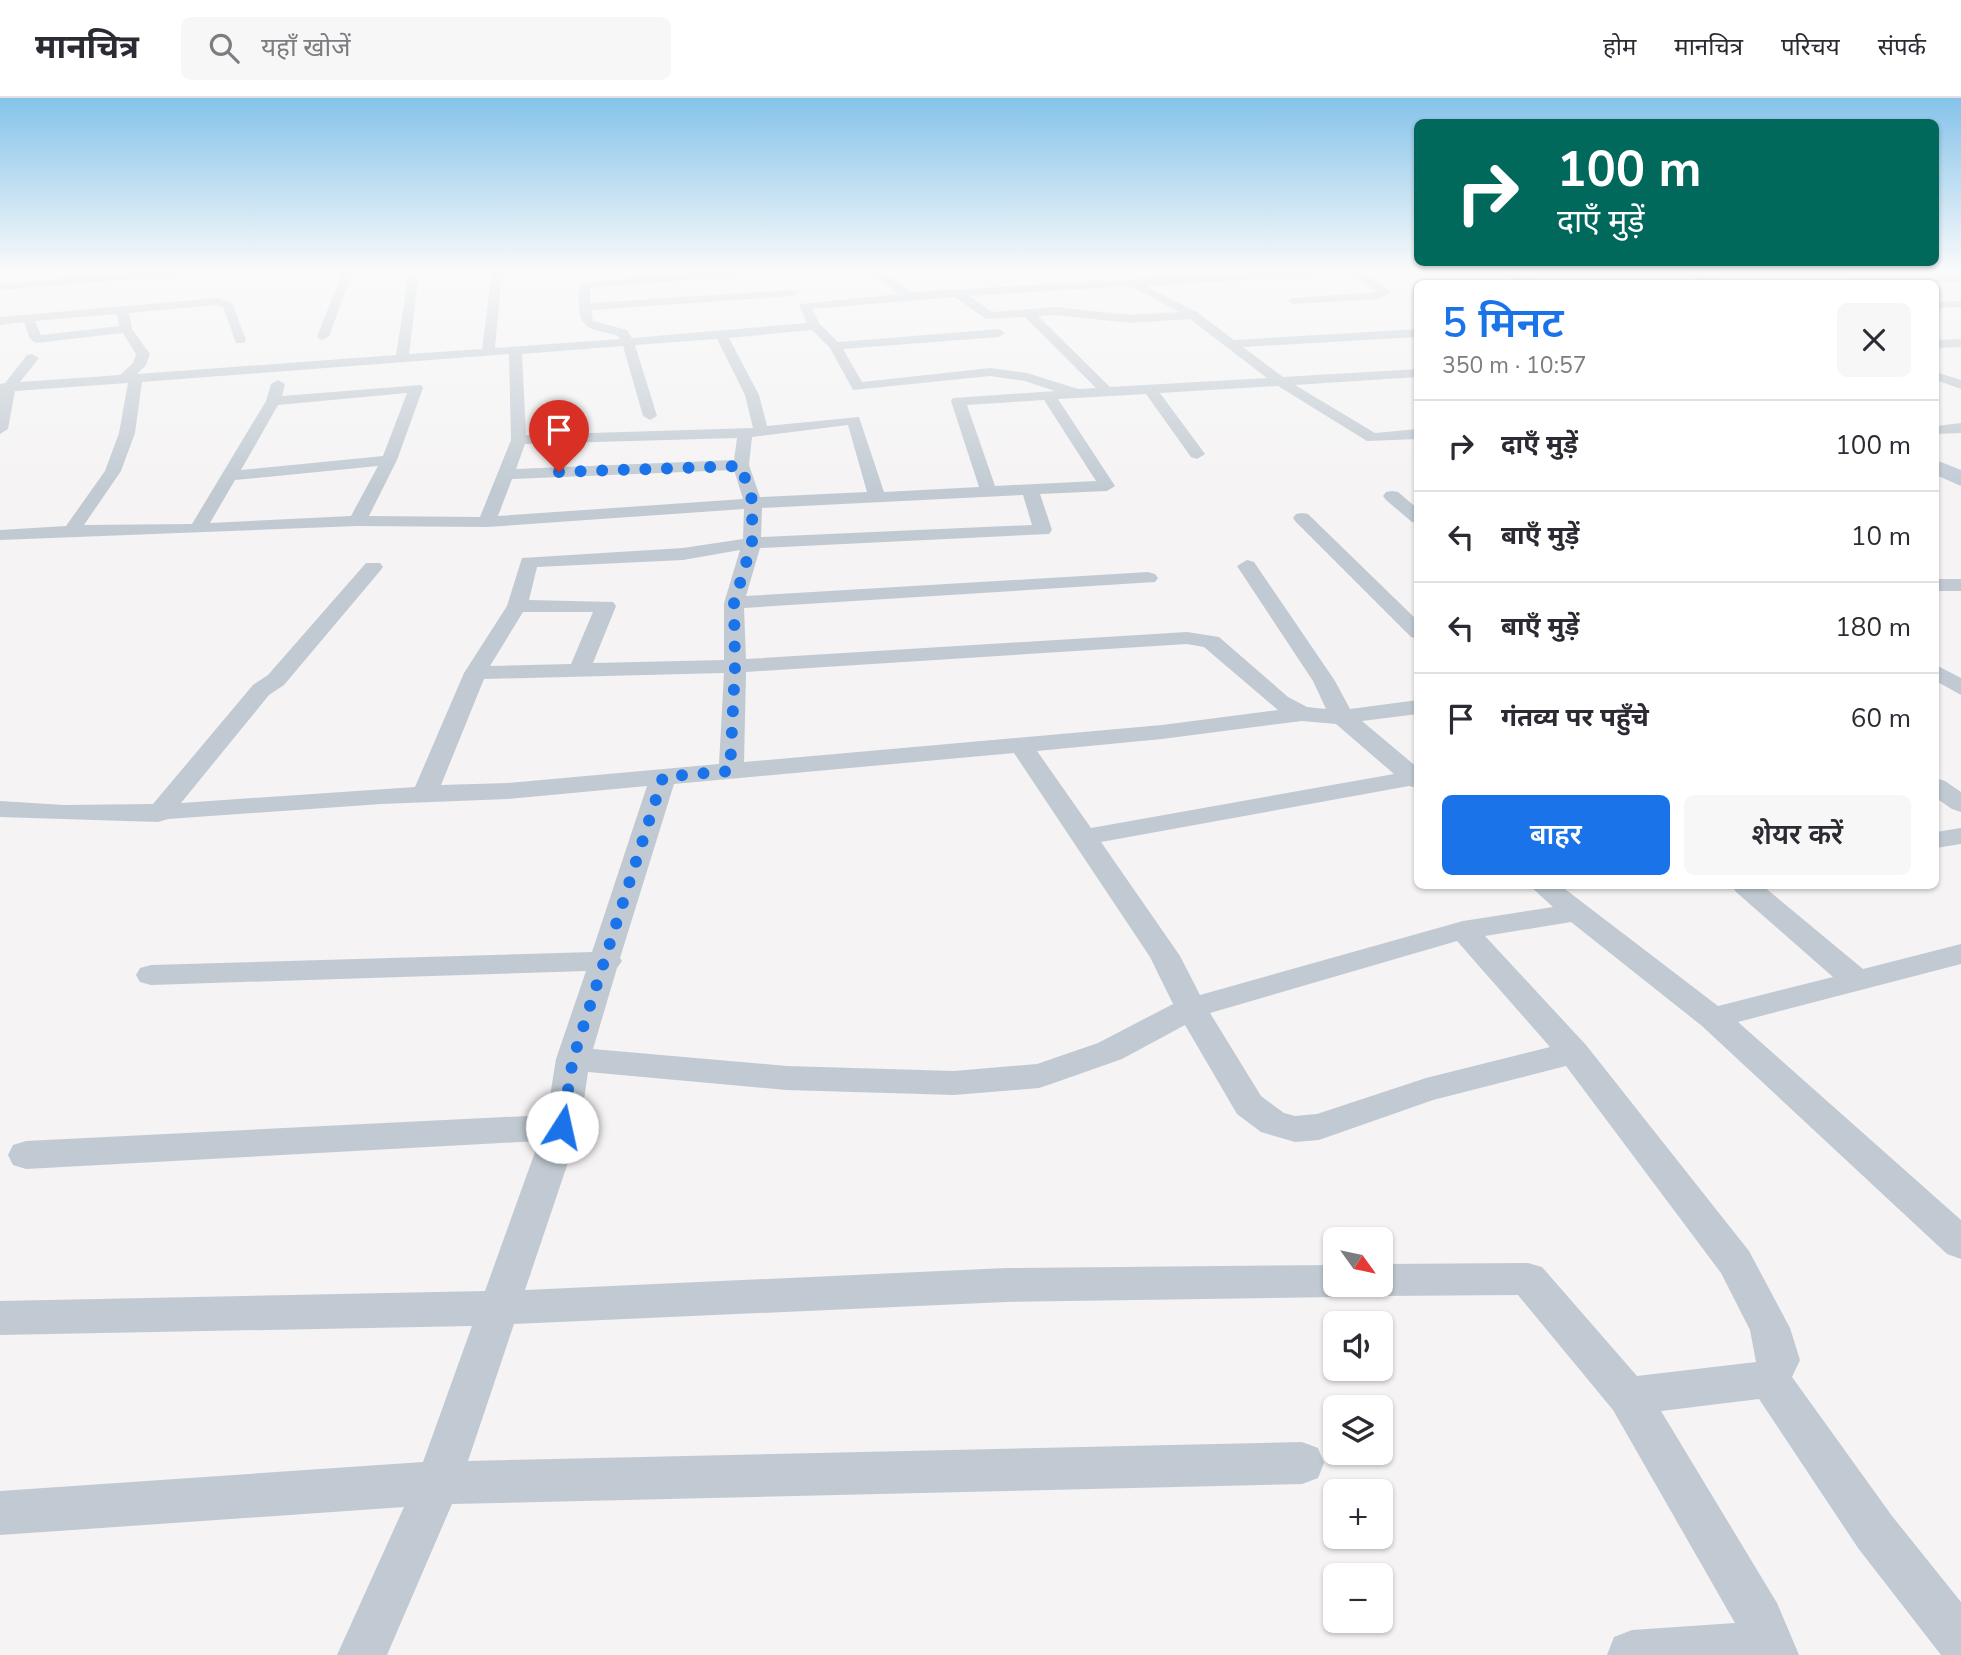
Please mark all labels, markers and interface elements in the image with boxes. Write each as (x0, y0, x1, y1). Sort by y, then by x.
search box (181, 17, 671, 80)
text: मानचित्र (35, 25, 139, 70)
icon: search (205, 29, 243, 67)
text: यहाँ खोजें (261, 30, 351, 65)
text: होम (1603, 31, 1636, 63)
text: मानचित्र (1674, 31, 1743, 63)
text: परिचय (1781, 31, 1840, 63)
text: संपर्क (1878, 31, 1926, 63)
text: 100 m (1557, 136, 1701, 203)
icon: right (1442, 147, 1533, 238)
text: दाएँ मुड़ें (1557, 200, 1644, 243)
text: 5 मिनट (1442, 295, 1564, 352)
button: close (1837, 303, 1911, 377)
text: 350 m · 10:57 (1442, 350, 1587, 381)
pin (529, 400, 589, 472)
icon: arrive (540, 411, 578, 449)
icon: right (1442, 427, 1480, 465)
text: दाएँ मुड़ें (1501, 427, 1578, 462)
text: 100 m (1835, 428, 1911, 463)
icon: left (1442, 518, 1480, 556)
text: बाएँ मुड़ें (1501, 518, 1579, 553)
text: 10 m (1851, 519, 1911, 554)
icon: left (1442, 609, 1480, 647)
text: बाएँ मुड़ें (1501, 609, 1579, 644)
text: 180 m (1835, 610, 1911, 645)
icon: arrive (1442, 700, 1480, 738)
text: गंतव्य पर पहुँचे (1501, 700, 1649, 735)
text: 60 m (1851, 701, 1911, 736)
button: बाहर (1442, 795, 1670, 875)
button: शेयर करें (1684, 795, 1911, 875)
position arrow (525, 1090, 599, 1164)
north arrow (1323, 1227, 1393, 1297)
map controls (1323, 1227, 1393, 1633)
button: sound (1323, 1311, 1393, 1381)
button: layers (1323, 1395, 1393, 1465)
button: + (1323, 1479, 1393, 1549)
button: − (1323, 1563, 1393, 1633)

